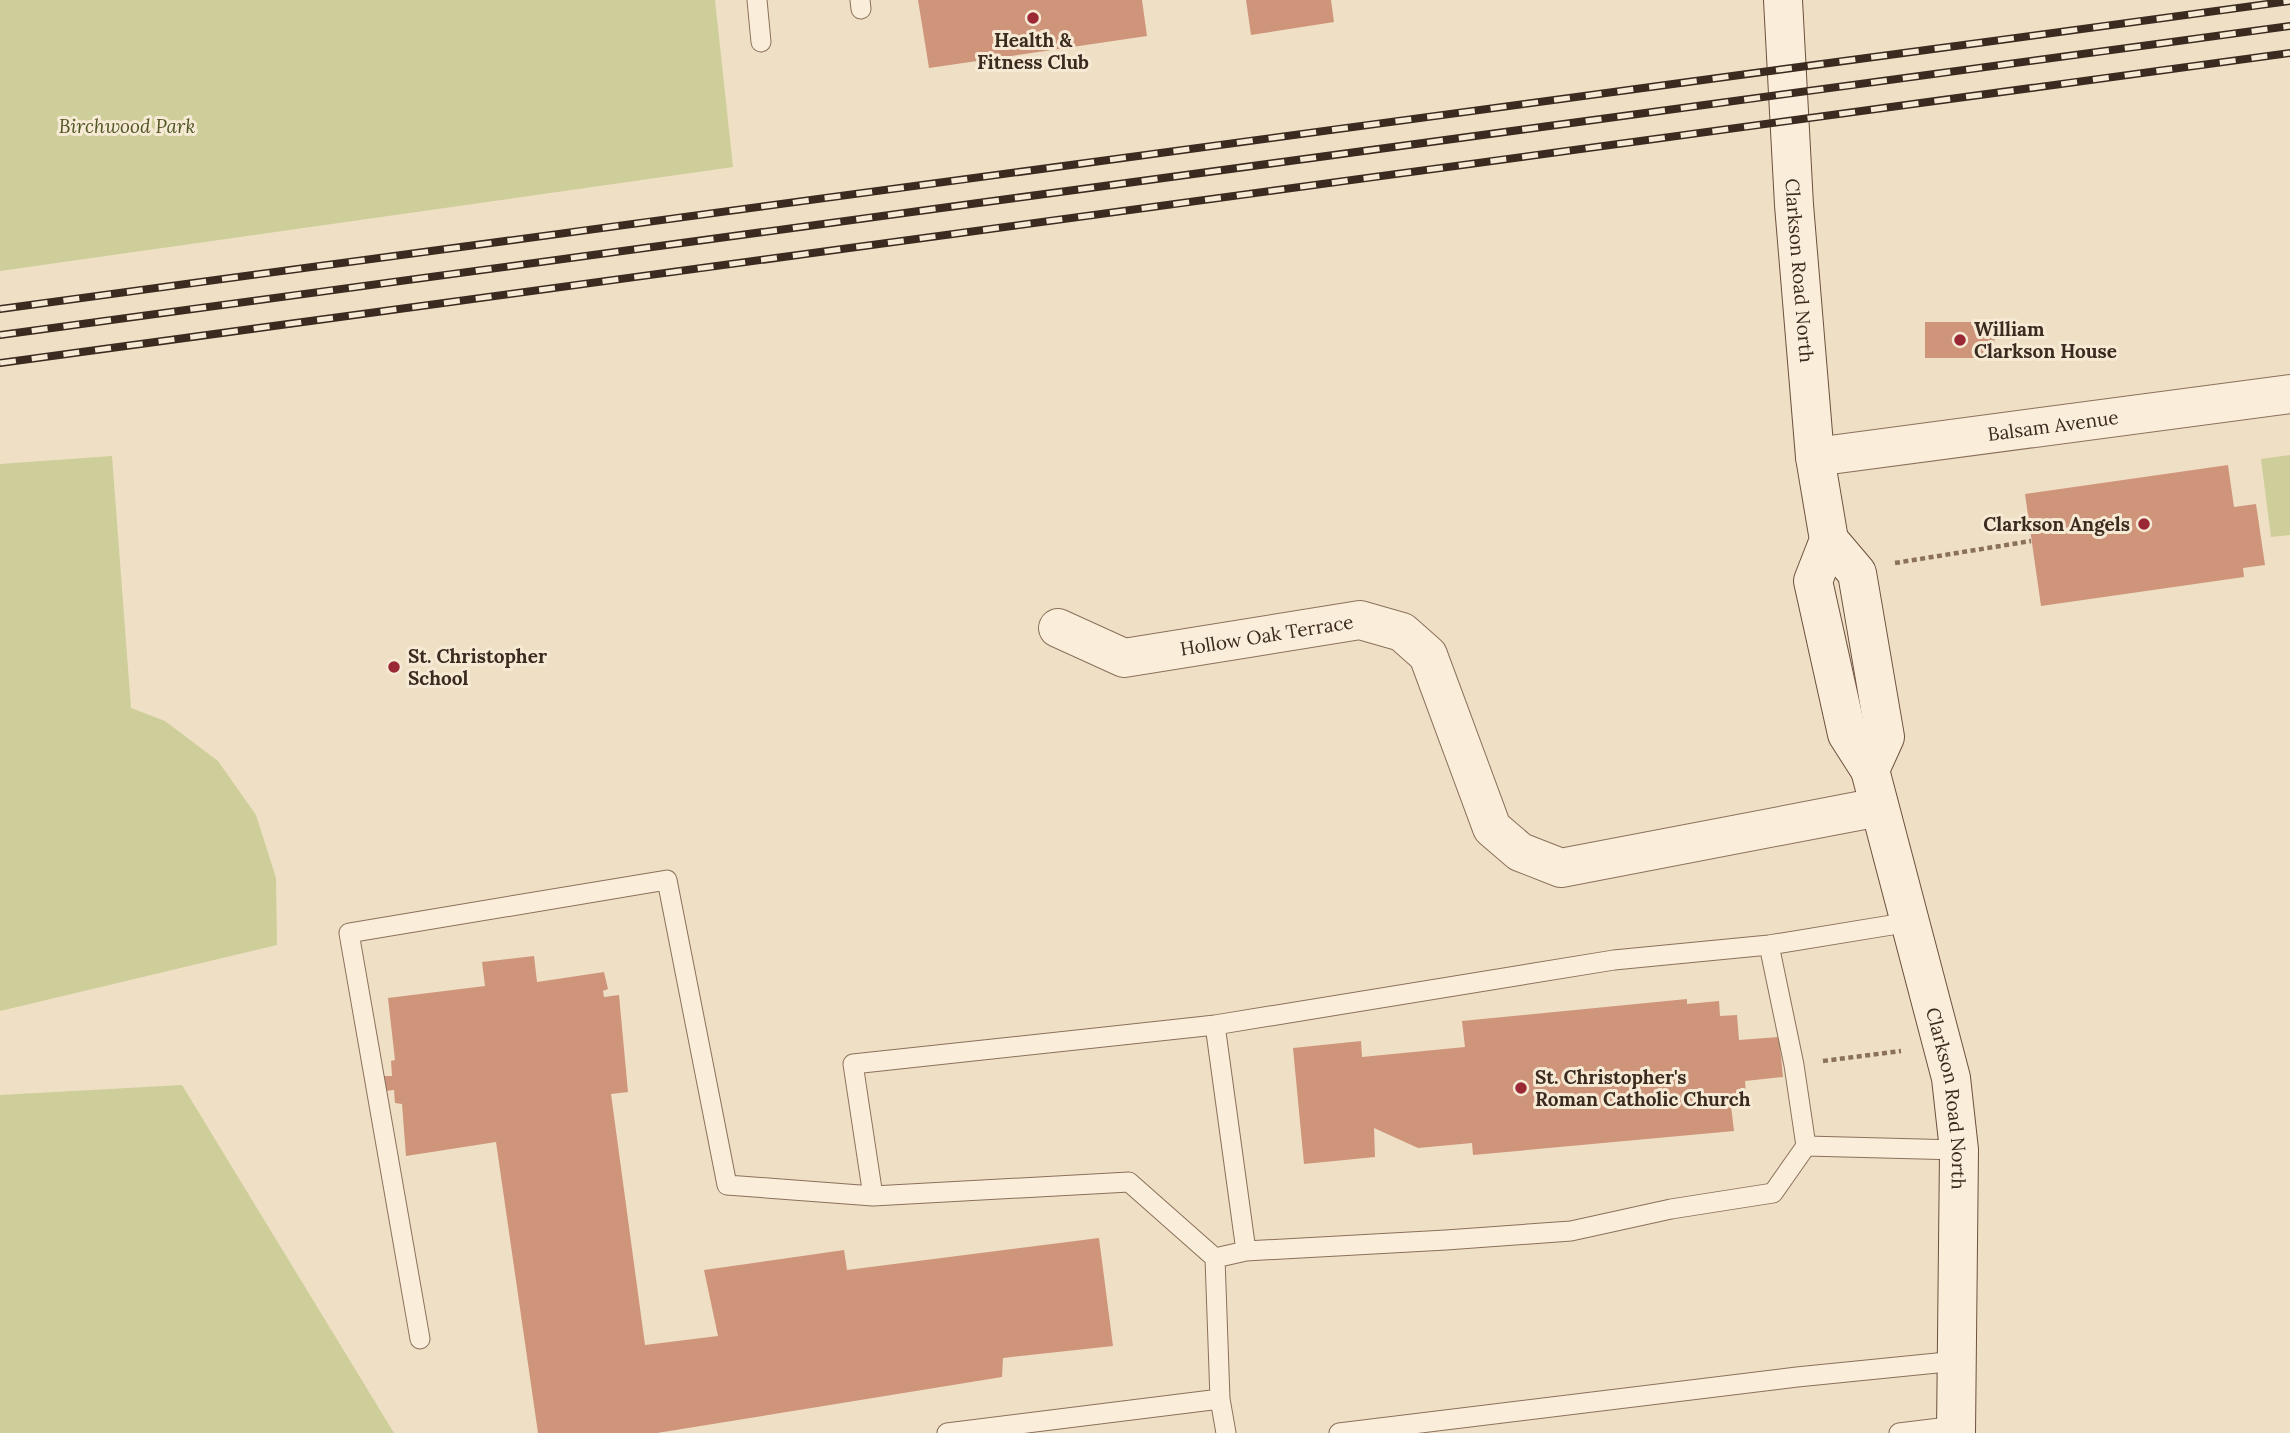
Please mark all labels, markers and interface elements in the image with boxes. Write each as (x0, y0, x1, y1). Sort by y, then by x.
marker: Health & Fitness Club (1025, 10, 1041, 26)
place label: Health & Fitness Club (977, 28, 1089, 74)
park label: Birchwood Park (59, 114, 195, 138)
street label: Clarkson Road North (1781, 178, 1819, 364)
place label: William Clarkson House (1974, 317, 2117, 363)
marker: William Clarkson House (1952, 332, 1968, 348)
street label: Balsam Avenue (1986, 405, 2120, 446)
place label: Clarkson Angels (1983, 512, 2130, 536)
marker: Clarkson Angels (2136, 516, 2152, 532)
street label: Hollow Oak Terrace (1178, 609, 1355, 661)
place label: St. Christopher School (408, 644, 547, 690)
marker: St. Christopher School (386, 659, 402, 675)
street label: Clarkson Road North (1921, 1005, 1971, 1190)
place label: St. Christopher's Roman Catholic Church (1535, 1065, 1751, 1111)
marker: St. Christopher's Roman Catholic Church (1513, 1080, 1529, 1096)

